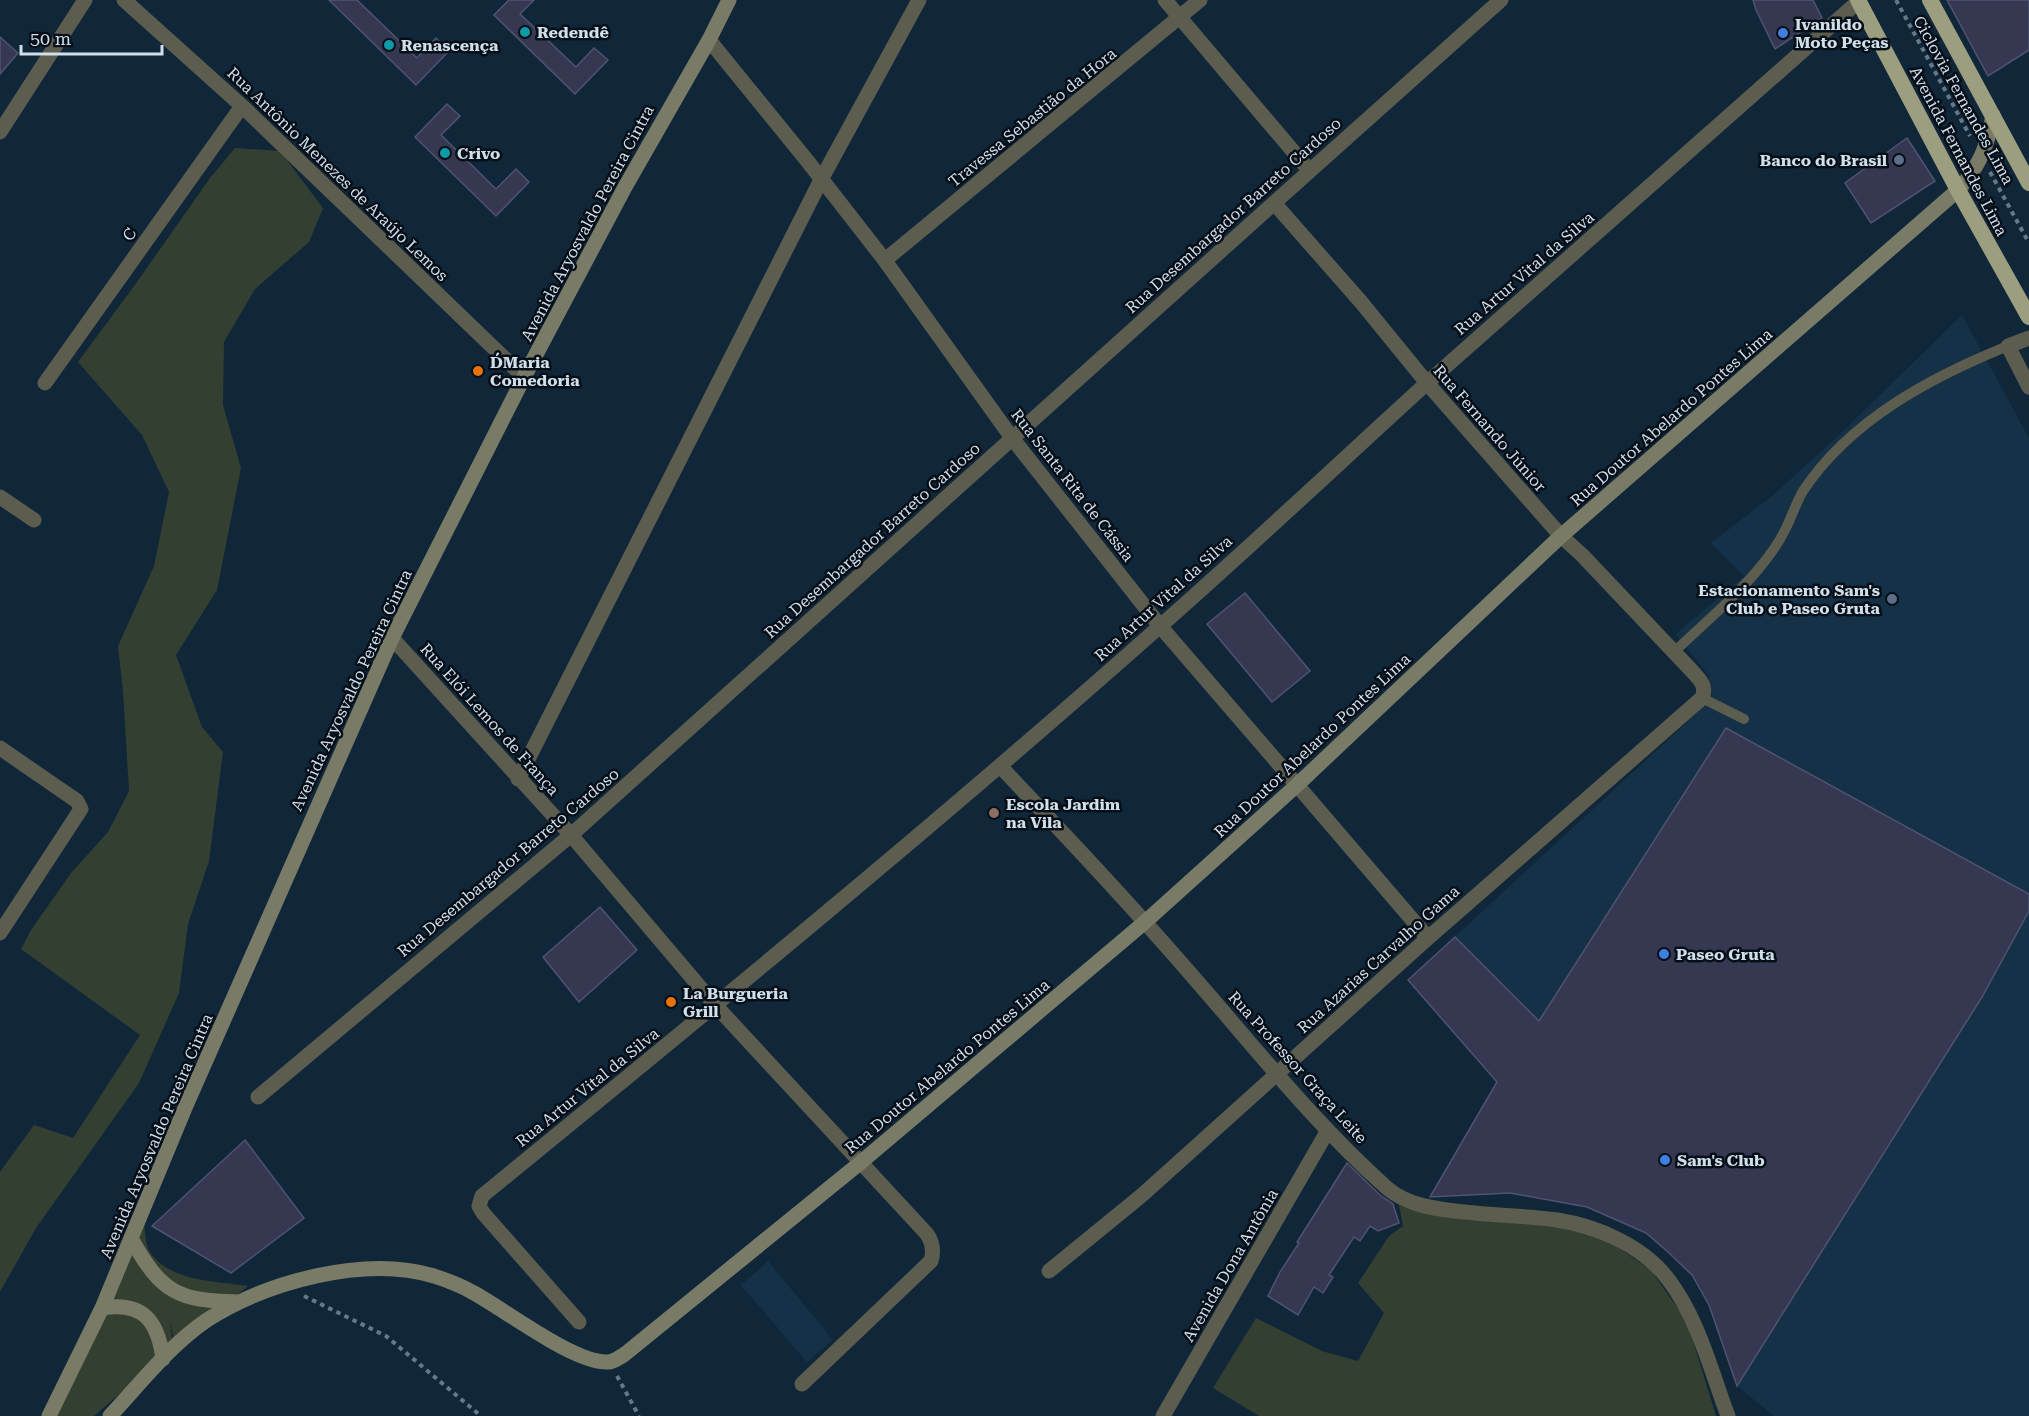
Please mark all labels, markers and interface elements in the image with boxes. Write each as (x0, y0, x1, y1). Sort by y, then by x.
street label: Ciclovia Fernandes Lima (1909, 13, 2018, 188)
place label: Ivanildo Moto Peças (1795, 15, 1888, 52)
scale bar (21, 18, 162, 56)
place label: Redendê (537, 23, 609, 42)
marker: Redendê (518, 25, 532, 39)
marker: Ivanildo Moto Peças (1776, 26, 1790, 40)
text: 50 m (30, 28, 71, 49)
place label: Renascença (401, 36, 499, 55)
marker: Renascença (382, 38, 396, 52)
street label: Travessa Sebastião da Hora (945, 44, 1120, 191)
street label: Avenida Fernandes Lima (1906, 63, 2012, 240)
street label: Rua Antônio Menezes de Araújo Lemos (223, 64, 452, 285)
street label: Avenida Aryosvaldo Pereira Cintra (517, 102, 658, 344)
street label: Rua Desembargador Barreto Cardoso (1122, 113, 1345, 317)
place label: Crivo (457, 144, 500, 163)
marker: Crivo (438, 146, 452, 160)
place label: Banco do Brasil (1760, 151, 1888, 170)
marker: Banco do Brasil (1892, 153, 1906, 167)
street label: Rua Artur Vital da Silva (1451, 207, 1598, 339)
street label: C (118, 224, 140, 244)
street label: Rua Doutor Abelardo Pontes Lima (1567, 324, 1776, 510)
place label: D´Maria Comedoria (490, 352, 580, 390)
street label: Rua Fernando Júnior (1429, 361, 1550, 496)
marker: D´Maria Comedoria (471, 364, 485, 378)
street label: Rua Santa Rita de Cássia (1007, 405, 1138, 566)
street label: Rua Desembargador Barreto Cardoso (761, 438, 984, 642)
street label: Rua Artur Vital da Silva (1091, 531, 1236, 665)
street label: Avenida Aryosvaldo Pereira Cintra (287, 566, 416, 814)
place label: Estacionamento Sam's Club e Paseo Gruta (1698, 581, 1881, 618)
marker: Estacionamento Sam's Club e Paseo Gruta (1885, 592, 1899, 606)
street label: Rua Elói Lemos de França (416, 639, 563, 800)
street label: Rua Doutor Abelardo Pontes Lima (1210, 649, 1415, 841)
street label: Rua Desembargador Barreto Cardoso (394, 764, 623, 961)
place label: Escola Jardim na Vila (1006, 795, 1121, 832)
marker: Escola Jardim na Vila (987, 806, 1001, 820)
street label: Rua Azarias Carvalho Gama (1293, 881, 1464, 1037)
place label: Paseo Gruta (1676, 945, 1775, 964)
marker: Paseo Gruta (1657, 947, 1671, 961)
street label: Rua Doutor Abelardo Pontes Lima (841, 975, 1054, 1158)
place label: La Burgueria Grill (683, 984, 788, 1021)
street label: Rua Professor Graça Leite (1224, 987, 1371, 1147)
marker: La Burgueria Grill (664, 995, 678, 1009)
street label: Avenida Aryosvaldo Pereira Cintra (96, 1011, 217, 1262)
street label: Rua Artur Vital da Silva (512, 1024, 663, 1151)
place label: Sam's Club (1677, 1151, 1765, 1170)
marker: Sam's Club (1658, 1153, 1672, 1167)
street label: Avenida Dona Antônia (1179, 1185, 1282, 1345)

